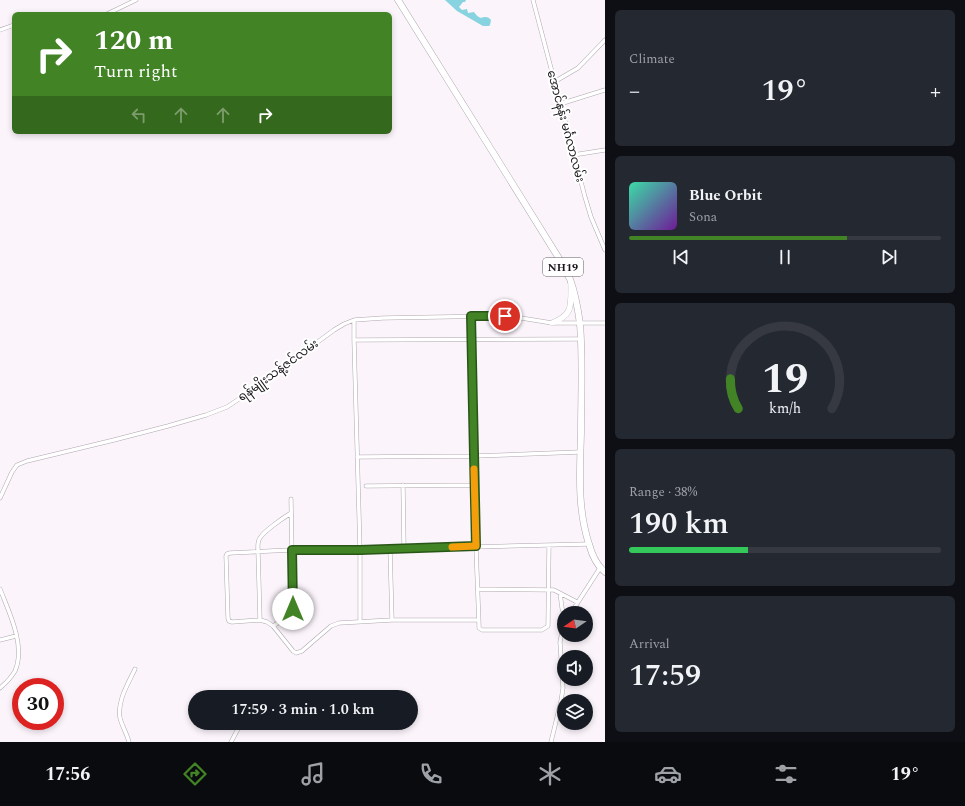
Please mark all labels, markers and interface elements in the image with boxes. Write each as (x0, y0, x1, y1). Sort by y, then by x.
text: 120 m (94, 19, 173, 62)
icon: right (28, 28, 80, 80)
text: Climate (629, 49, 675, 69)
text: Turn right (94, 58, 177, 85)
street label: အောင်နန်း မင်္ဂလာလမ်း (541, 68, 590, 184)
text: 19° (761, 68, 809, 114)
text: − (629, 75, 640, 108)
text: + (930, 75, 941, 108)
icon: left (128, 104, 150, 126)
icon: ahead (170, 104, 192, 126)
icon: ahead (212, 104, 234, 126)
icon: right (254, 104, 276, 126)
text: Blue Orbit (689, 184, 762, 207)
text: Sona (689, 207, 717, 227)
icon: previous (670, 246, 692, 268)
icon: pause (774, 246, 796, 268)
icon: next (878, 246, 900, 268)
road number: NH19 (543, 258, 583, 276)
pin (488, 299, 522, 333)
icon: arrive (494, 305, 516, 327)
street label: ရန်မျိုးသန့်ဇင်လမ်း (234, 335, 323, 406)
text: 19 (762, 348, 808, 411)
text: km/h (769, 398, 801, 420)
text: Range · 38% (629, 482, 697, 502)
text: 190 km (629, 501, 729, 547)
position arrow (272, 588, 314, 630)
north arrow (557, 606, 593, 642)
map controls (557, 606, 593, 730)
text: Arrival (629, 634, 670, 654)
button: sound (557, 650, 593, 686)
text: 17:59 (629, 653, 701, 699)
speed limit sign: 30 (12, 678, 64, 730)
button: layers (557, 694, 593, 730)
text: 17:59 · 3 min · 1.0 km (231, 698, 375, 721)
icon: directions (181, 760, 209, 788)
icon: music (299, 760, 327, 788)
icon: phone (417, 760, 445, 788)
icon: climate (536, 760, 564, 788)
icon: car (654, 760, 682, 788)
icon: filters (772, 760, 800, 788)
text: 17:56 (45, 761, 90, 788)
text: 19° (891, 761, 920, 788)

